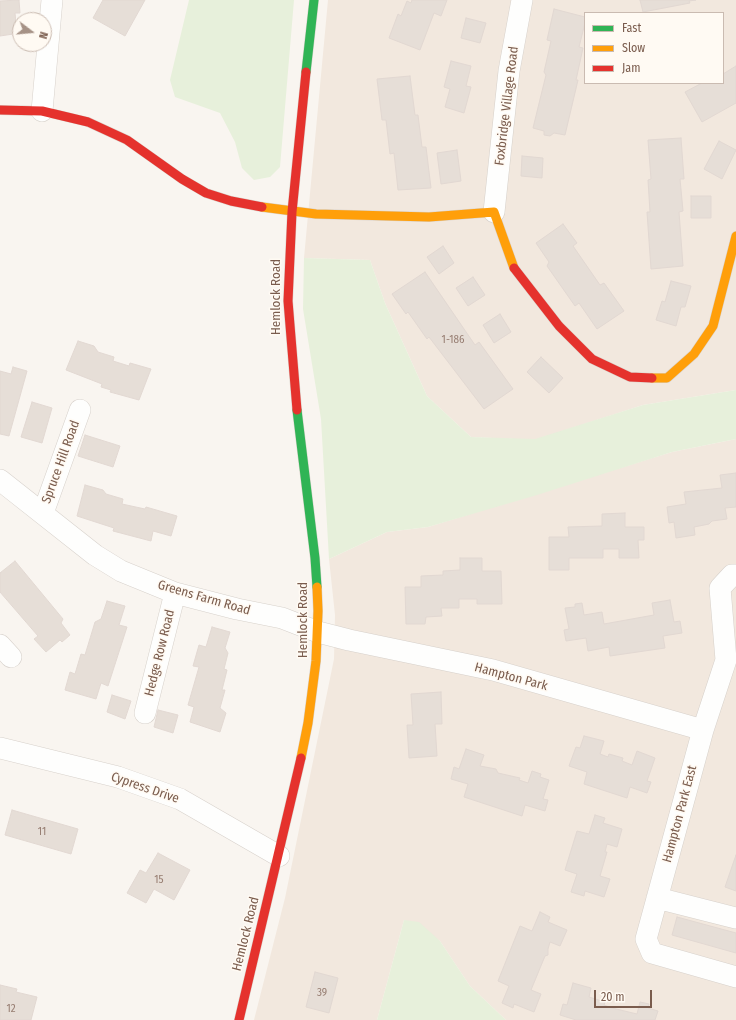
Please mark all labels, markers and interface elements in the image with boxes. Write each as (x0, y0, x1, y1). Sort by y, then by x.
north arrow (12, 12, 52, 52)
legend (584, 12, 724, 84)
text: Fast (622, 21, 641, 35)
text: N (36, 30, 50, 40)
text: Slow (622, 41, 645, 55)
street label: Foxbridge Village Road (492, 46, 522, 166)
text: Jam (622, 61, 640, 75)
street label: Hemlock Road (268, 259, 284, 335)
house number: 1-186 (442, 333, 464, 347)
street label: Spruce Hill Road (39, 418, 83, 506)
street label: Greens Farm Road (156, 577, 252, 619)
street label: Hemlock Road (295, 582, 311, 658)
street label: Hedge Row Road (142, 608, 178, 698)
street label: Hampton Park (473, 660, 549, 694)
street label: Hampton Park East (660, 764, 700, 864)
street label: Cypress Drive (109, 769, 181, 807)
house number: 11 (38, 825, 46, 839)
house number: 15 (154, 873, 164, 887)
street label: Hemlock Road (229, 895, 263, 973)
scale bar (596, 982, 654, 1008)
house number: 39 (317, 986, 327, 1000)
text: 20 m (601, 990, 625, 1004)
house number: 12 (6, 1002, 16, 1016)

